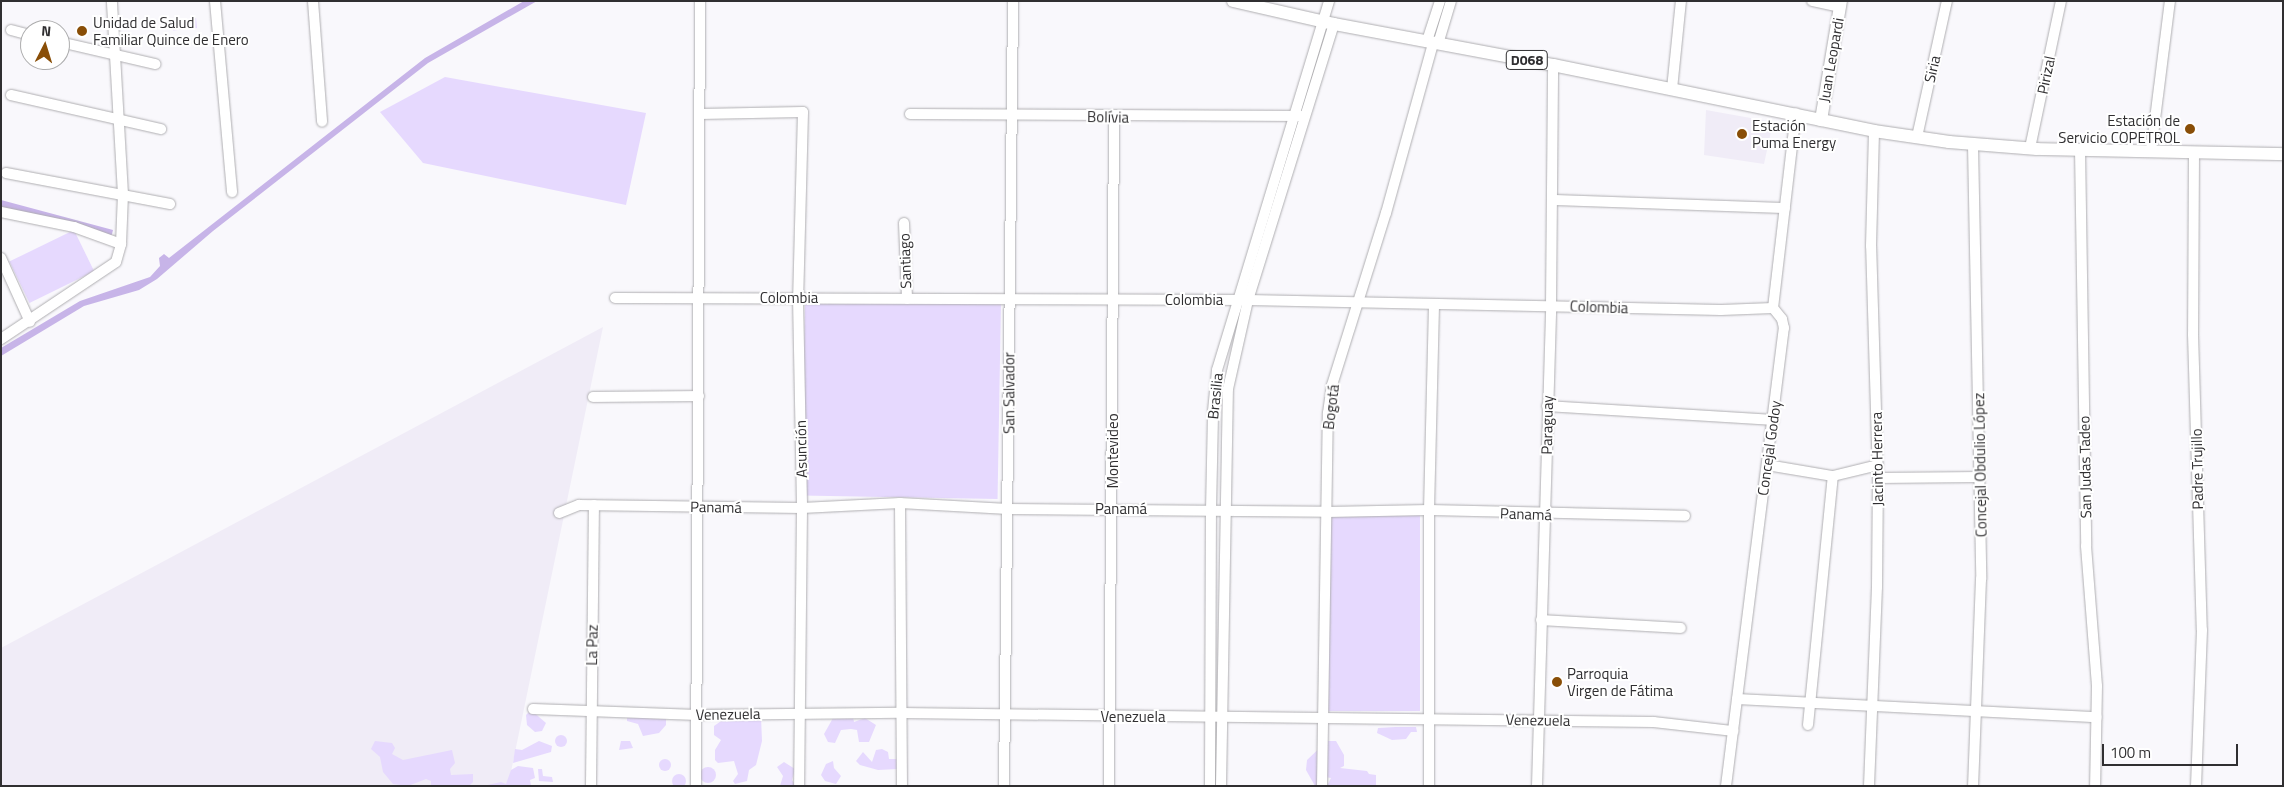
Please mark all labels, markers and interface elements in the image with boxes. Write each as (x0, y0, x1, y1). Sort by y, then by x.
place label: Unidad de Salud Familiar Quince de Enero (93, 13, 249, 48)
street label: Juan Leopardi (1815, 16, 1847, 104)
north arrow (20, 20, 70, 70)
text: N (41, 20, 52, 41)
marker: Unidad de Salud Familiar Quince de Enero (75, 24, 89, 38)
road number: D068 (1506, 48, 1548, 72)
street label: Siria (1920, 54, 1944, 84)
street label: Pirizal (2033, 54, 2059, 96)
street label: Bolívia (1087, 108, 1129, 126)
place label: Estación de Servicio COPETROL (2058, 111, 2180, 146)
place label: Estación Puma Energy (1752, 116, 1836, 151)
marker: Estación de Servicio COPETROL (2184, 123, 2196, 135)
marker: Estación Puma Energy (1736, 128, 1748, 140)
street label: Santiago (895, 233, 915, 289)
street label: Colombia (760, 289, 818, 307)
street label: Colombia (1165, 291, 1223, 309)
street label: Colombia (1569, 297, 1629, 317)
street label: San Salvador (1000, 352, 1018, 434)
street label: Brasilia (1204, 372, 1226, 420)
street label: Bogotá (1319, 383, 1343, 431)
street label: Concejal Obdulio López (1970, 393, 1990, 537)
street label: Paraguay (1537, 395, 1557, 455)
street label: Concejal Godoy (1753, 399, 1785, 497)
street label: Jacinto Herrera (1867, 412, 1887, 506)
street label: Montevideo (1104, 413, 1122, 489)
street label: San Judas Tadeo (2075, 416, 2095, 518)
street label: Asunción (791, 420, 811, 478)
street label: Padre Trujillo (2187, 428, 2207, 510)
street label: Panamá (690, 498, 742, 516)
street label: Panamá (1095, 500, 1147, 518)
street label: Panamá (1500, 504, 1552, 524)
street label: La Paz (583, 624, 601, 666)
place label: Parroquia Virgen de Fátima (1567, 664, 1673, 699)
marker: Parroquia Virgen de Fátima (1551, 676, 1563, 688)
street label: Venezuela (695, 704, 761, 724)
street label: Venezuela (1101, 708, 1165, 726)
street label: Venezuela (1505, 710, 1571, 730)
scale bar (2104, 734, 2240, 766)
text: 100 m (2110, 741, 2151, 764)

